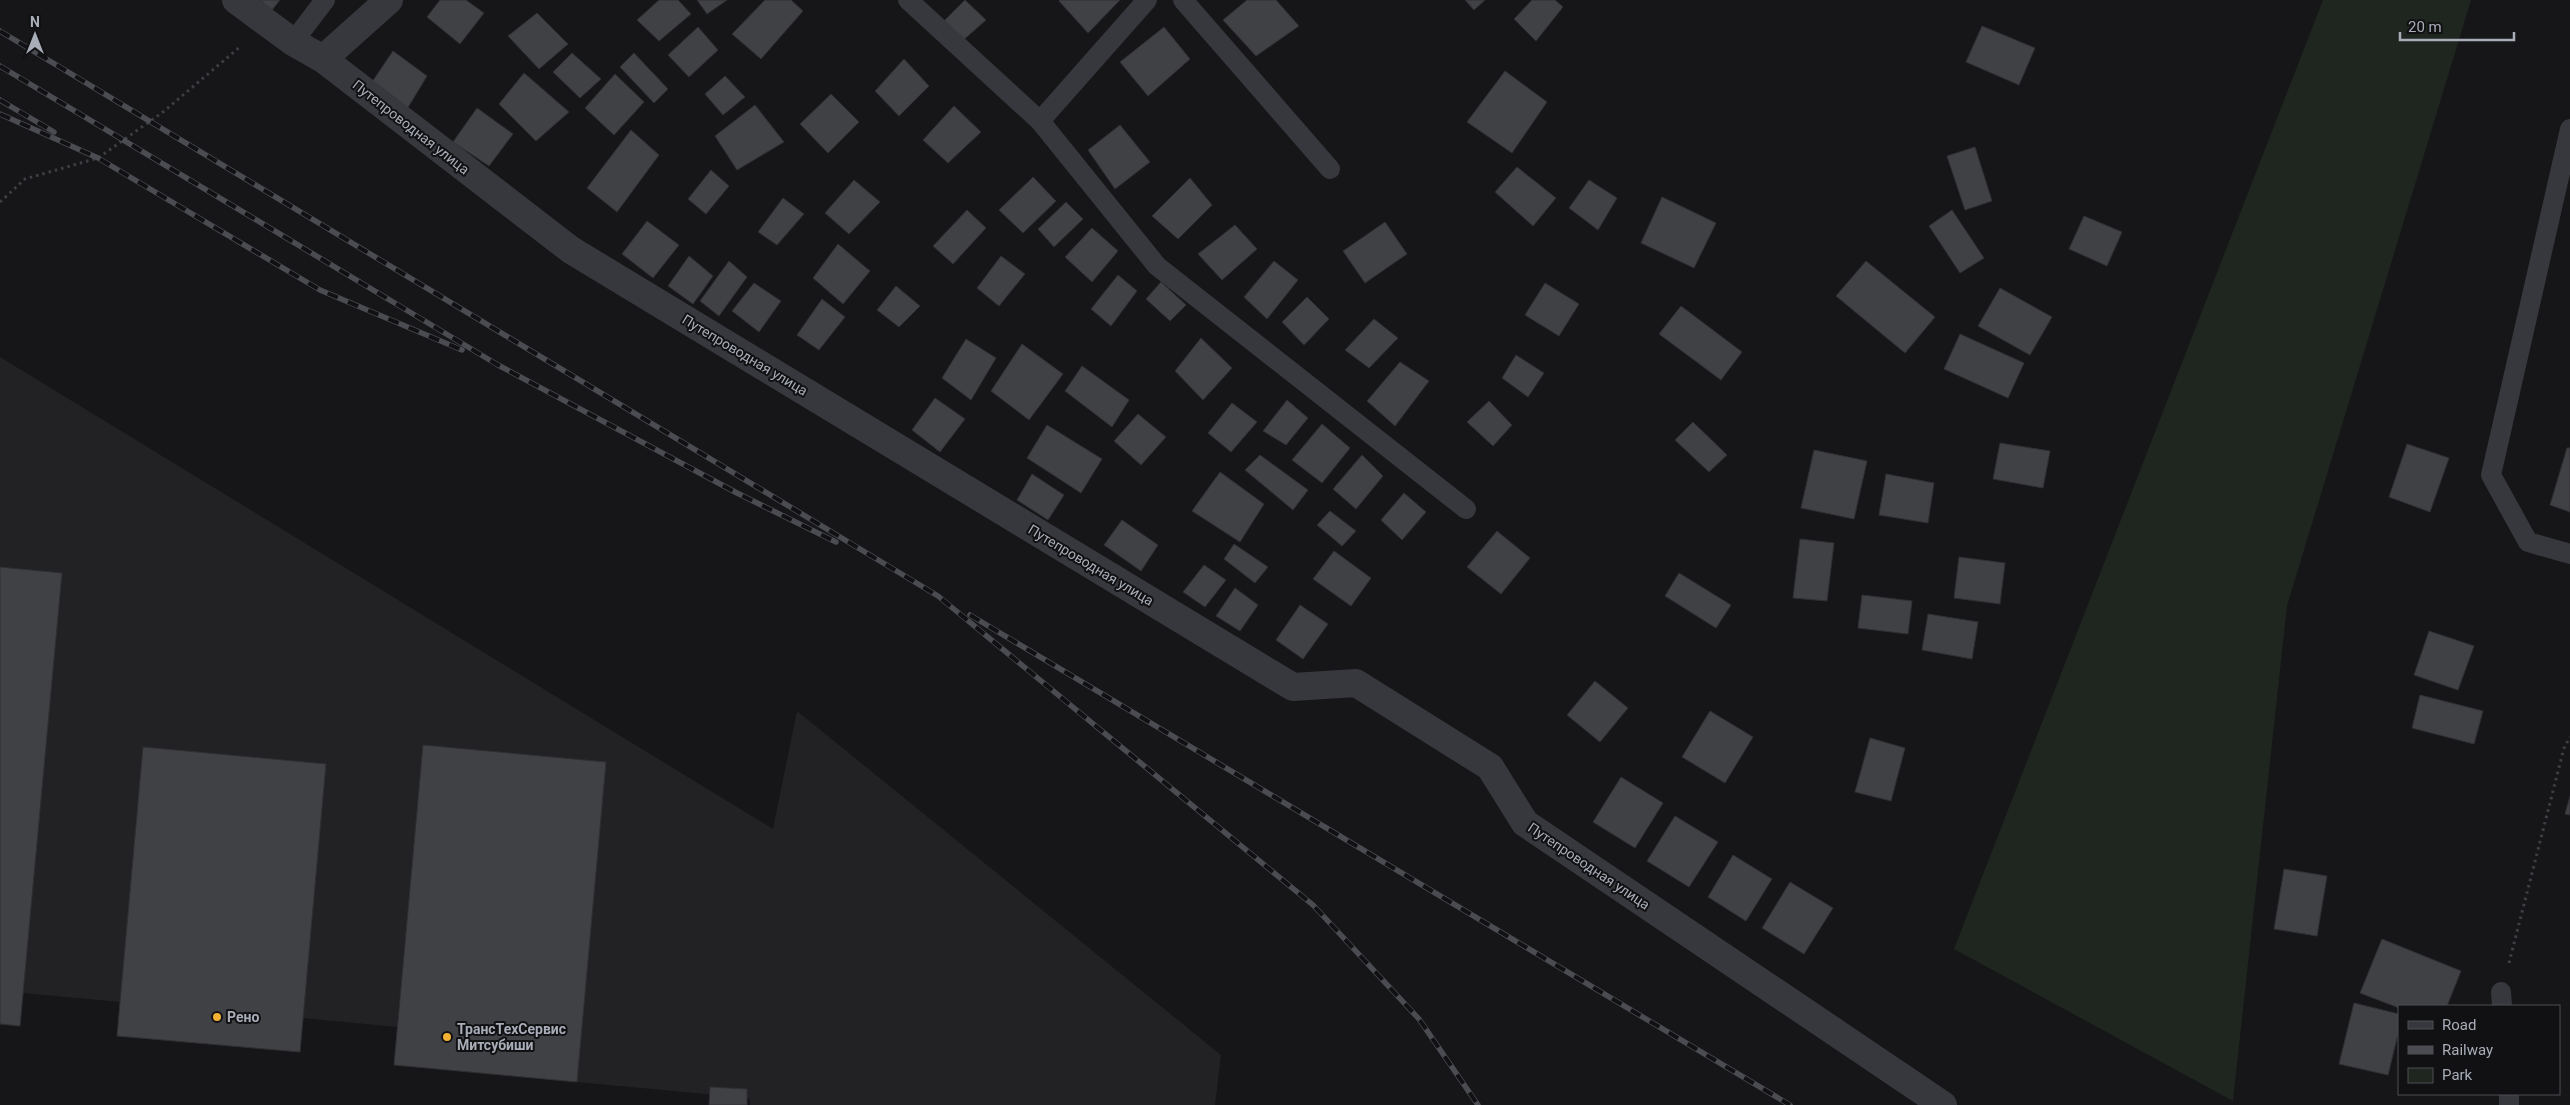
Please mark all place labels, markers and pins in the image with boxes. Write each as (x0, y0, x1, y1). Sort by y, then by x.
place label: Рено (227, 1009, 259, 1025)
marker: Рено (211, 1011, 223, 1023)
place label: ТрансТехСервис Митсубиши (457, 1021, 566, 1053)
marker: ТрансТехСервис Митсубиши (441, 1031, 453, 1043)

